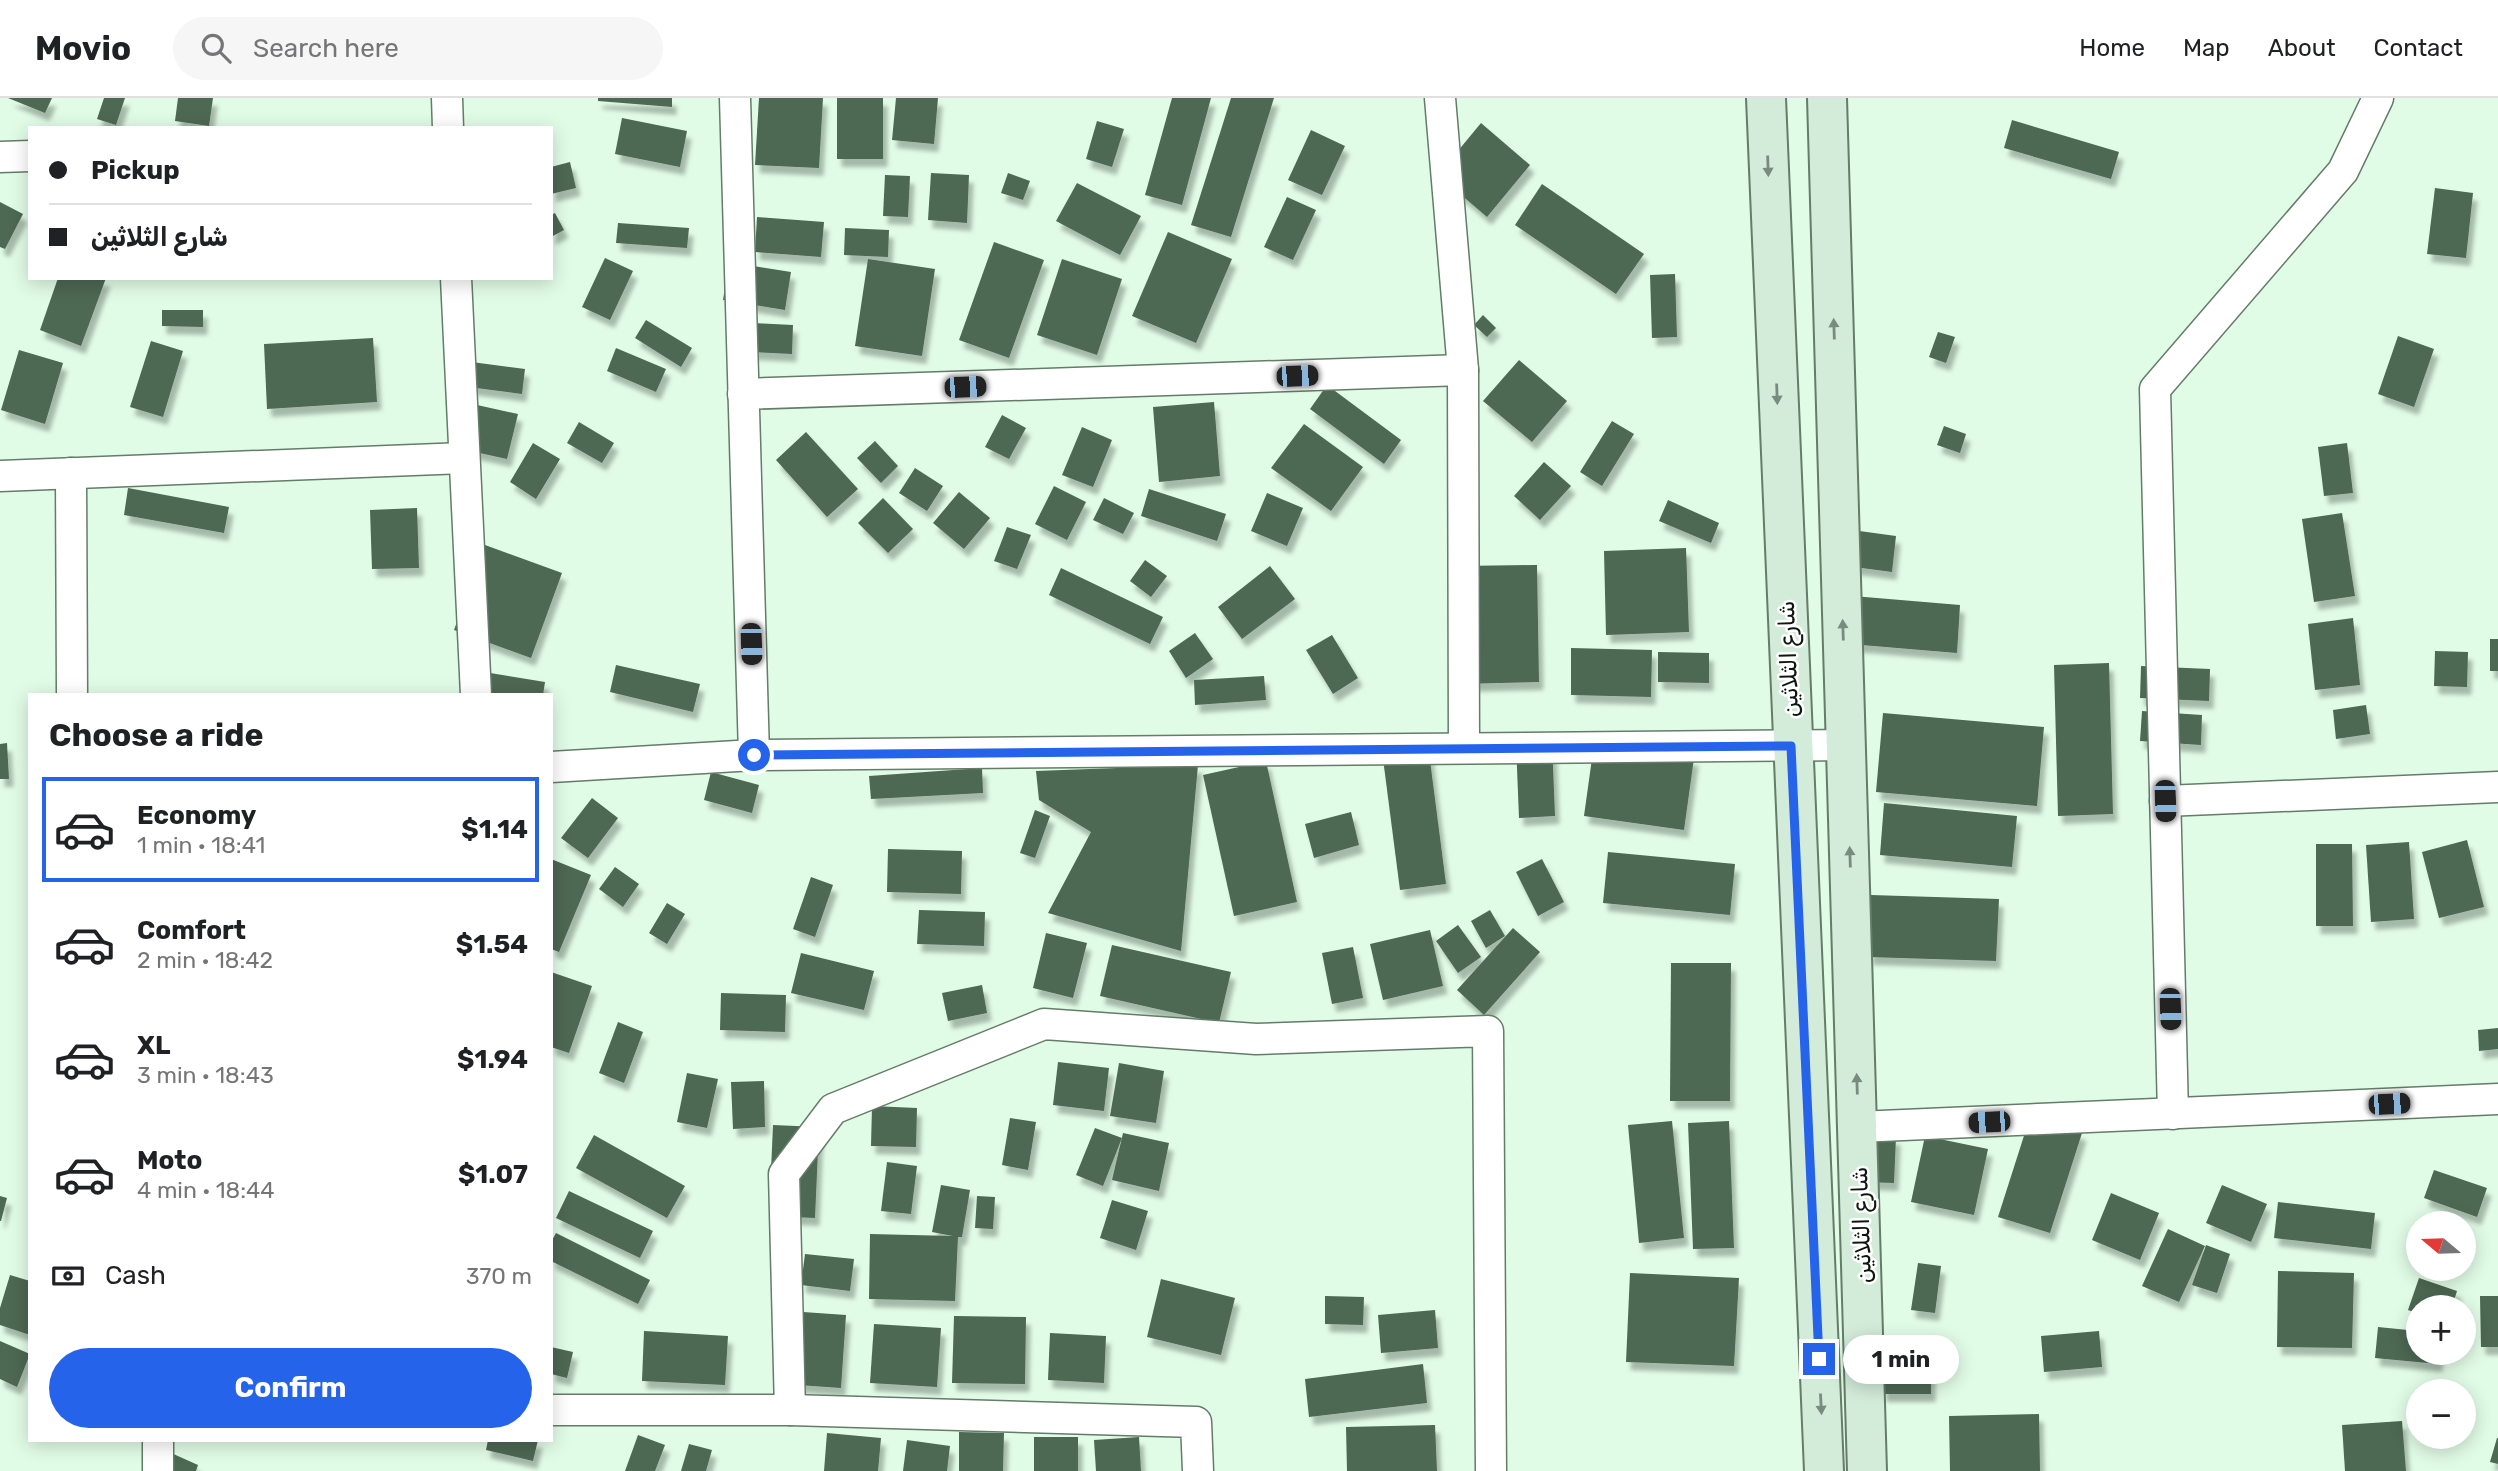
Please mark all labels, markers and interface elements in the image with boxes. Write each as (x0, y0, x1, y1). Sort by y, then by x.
search box (173, 17, 663, 80)
text: Movio (35, 29, 131, 68)
icon: search (197, 29, 235, 67)
text: Search here (253, 33, 399, 64)
text: Home (2079, 34, 2145, 62)
text: Map (2183, 34, 2230, 62)
text: About (2268, 34, 2336, 62)
text: Contact (2374, 34, 2463, 62)
text: Pickup (91, 155, 180, 186)
one-way arrow (1763, 155, 1774, 177)
text: شارع الثلاثين (91, 222, 228, 253)
one-way arrow (1828, 317, 1840, 339)
car (1276, 365, 1319, 387)
car (944, 376, 987, 398)
one-way arrow (1772, 383, 1783, 405)
street label: شارع الثلاثين (1772, 600, 1806, 718)
one-way arrow (1838, 618, 1849, 640)
car (740, 623, 763, 665)
text: Choose a ride (49, 716, 263, 754)
route start (738, 739, 770, 771)
car (2154, 780, 2177, 822)
icon: car (53, 798, 116, 861)
text: Economy (137, 800, 256, 831)
text: $1.14 (461, 814, 528, 845)
text: 1 min · 18:41 (137, 831, 265, 859)
one-way arrow (1844, 846, 1856, 868)
icon: car (53, 913, 116, 976)
text: Comfort (137, 915, 246, 946)
text: $1.54 (456, 929, 528, 960)
text: 2 min · 18:42 (137, 946, 273, 974)
car (2159, 988, 2182, 1030)
icon: car (53, 1028, 116, 1091)
text: XL (137, 1030, 170, 1061)
text: $1.94 (457, 1044, 528, 1075)
text: 3 min · 18:43 (137, 1061, 274, 1089)
one-way arrow (1851, 1073, 1863, 1095)
car (2368, 1092, 2411, 1116)
car (1968, 1110, 2011, 1134)
icon: car (53, 1143, 116, 1206)
text: Moto (137, 1145, 202, 1176)
text: $1.07 (458, 1159, 528, 1190)
street label: شارع الثلاثين (1845, 1166, 1879, 1284)
text: 4 min · 18:44 (137, 1176, 275, 1204)
north arrow (2406, 1211, 2476, 1281)
map controls (2406, 1211, 2476, 1449)
icon: cash (49, 1257, 87, 1295)
text: Cash (105, 1260, 166, 1291)
text: 370 m (466, 1262, 532, 1290)
button: + (2406, 1295, 2476, 1365)
callout: 1 min (1843, 1334, 1959, 1384)
route end (1803, 1343, 1835, 1375)
text: 1 min (1872, 1345, 1930, 1373)
button: Confirm (49, 1348, 532, 1428)
button: − (2406, 1379, 2476, 1449)
one-way arrow (1815, 1393, 1826, 1415)

